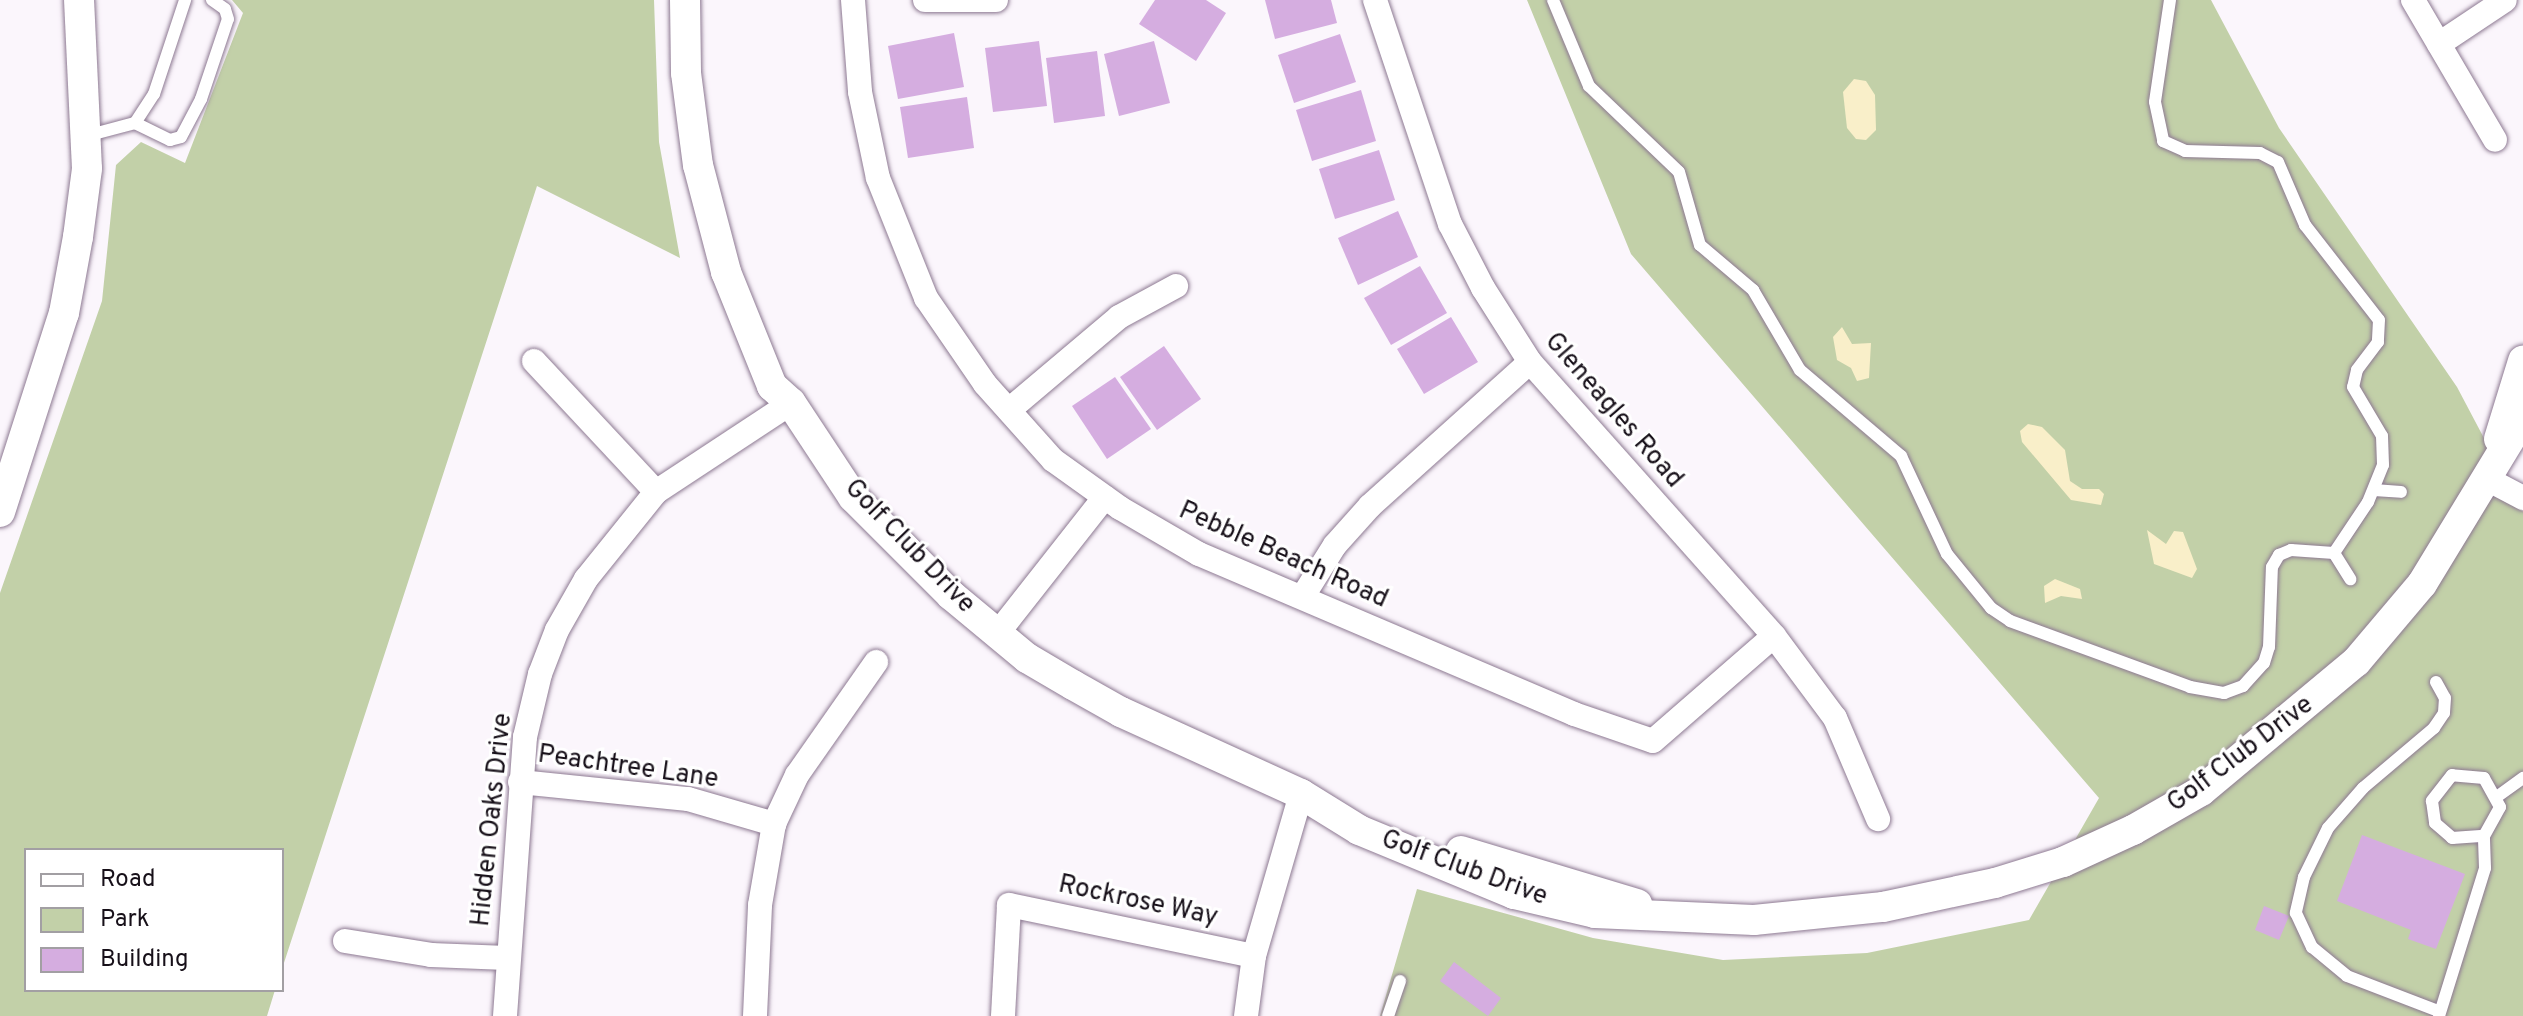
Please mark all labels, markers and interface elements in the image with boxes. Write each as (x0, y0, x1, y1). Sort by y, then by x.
street label: Gleneagles Road (1537, 327, 1689, 495)
street label: Golf Club Drive (837, 473, 981, 621)
street label: Pebble Beach Road (1174, 496, 1392, 616)
street label: Golf Club Drive (2162, 690, 2320, 820)
street label: Hidden Oaks Drive (466, 712, 520, 928)
street label: Peachtree Lane (536, 740, 720, 796)
street label: Golf Club Drive (1377, 824, 1551, 914)
legend (24, 848, 284, 992)
text: Road (100, 865, 156, 895)
street label: Rockrose Way (1055, 870, 1221, 934)
text: Park (100, 905, 150, 935)
text: Building (100, 945, 189, 975)

